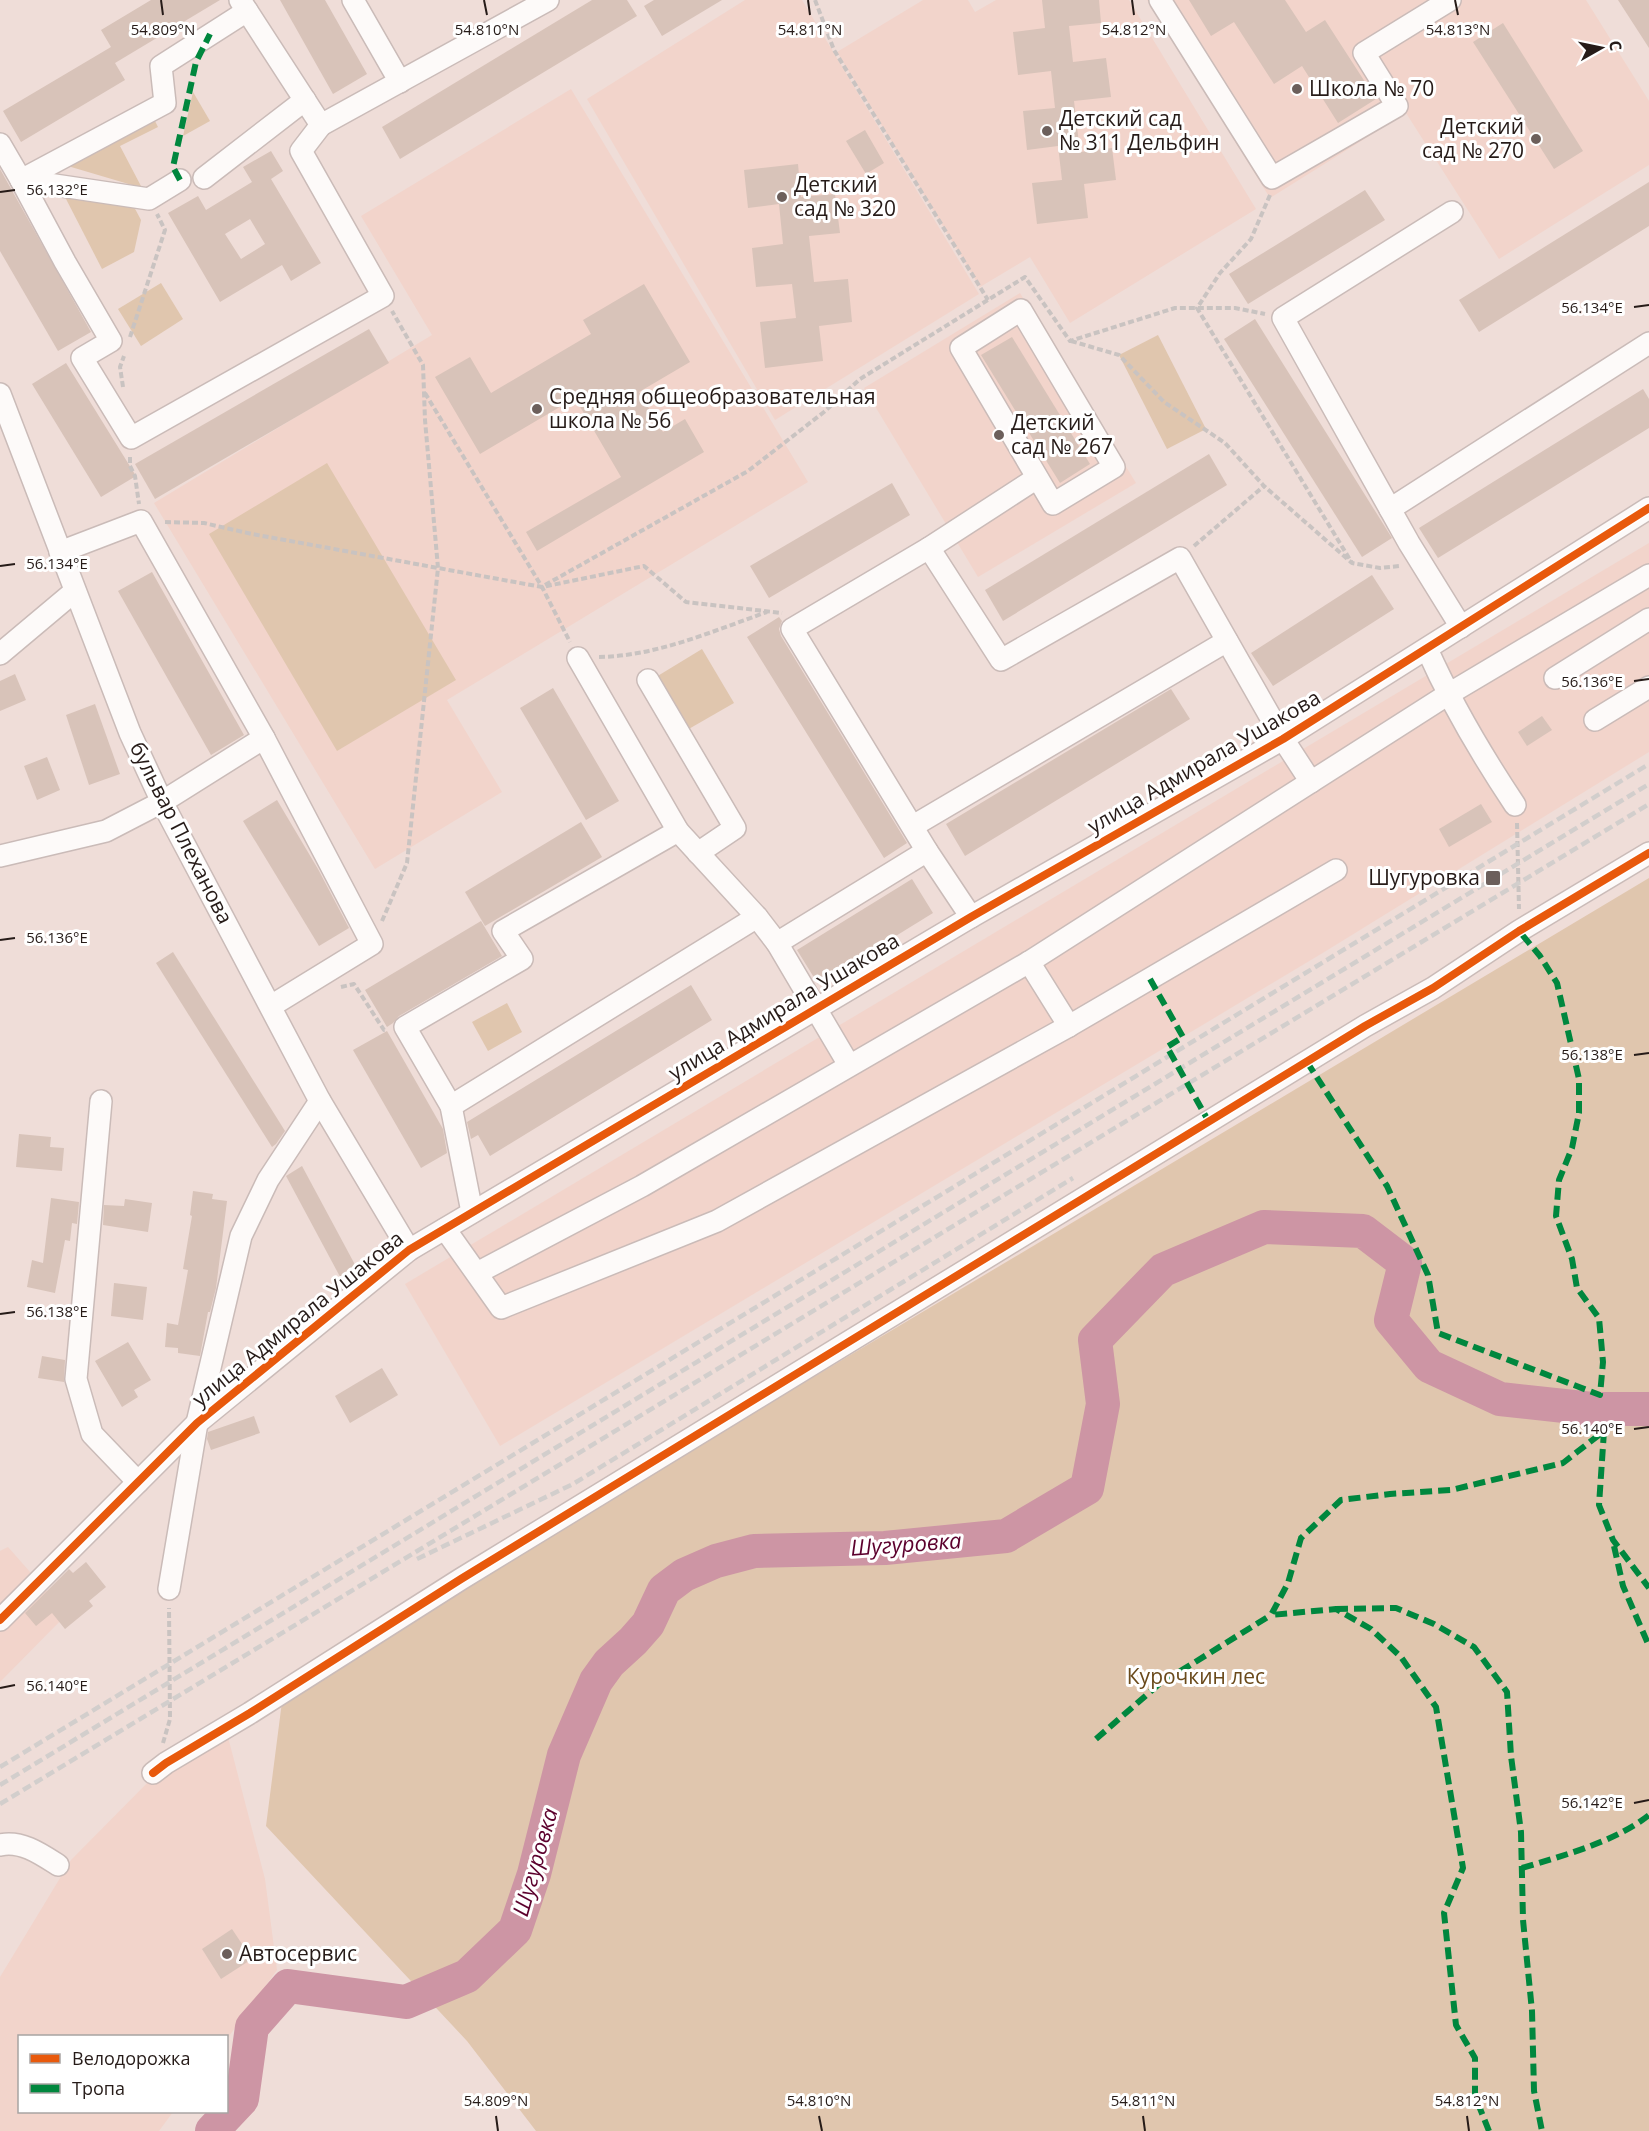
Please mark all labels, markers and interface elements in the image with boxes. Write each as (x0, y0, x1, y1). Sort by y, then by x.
north arrow (1571, 18, 1631, 78)
text: 54.809°N (131, 19, 195, 39)
text: 54.810°N (455, 19, 519, 39)
text: 54.811°N (778, 19, 842, 39)
text: 54.812°N (1102, 19, 1166, 39)
text: 54.813°N (1426, 19, 1490, 39)
text: С (1604, 39, 1627, 52)
place label: Школа № 70 (1309, 74, 1434, 102)
marker: Школа № 70 (1290, 82, 1304, 96)
place label: Детский сад № 311 Дельфин (1059, 104, 1220, 156)
place label: Детский сад № 270 (1422, 112, 1524, 164)
marker: Детский сад № 311 Дельфин (1040, 124, 1054, 138)
marker: Детский сад № 270 (1529, 132, 1543, 146)
place label: Детский сад № 320 (794, 170, 896, 222)
text: 56.132°E (26, 179, 88, 199)
marker: Детский сад № 320 (775, 190, 789, 204)
text: 56.134°E (1561, 297, 1623, 317)
place label: Средняя общеобразовательная школа № 56 (549, 382, 876, 434)
marker: Средняя общеобразовательная школа № 56 (530, 402, 544, 416)
place label: Детский сад № 267 (1011, 408, 1113, 460)
marker: Детский сад № 267 (992, 428, 1006, 442)
text: 56.134°E (26, 553, 88, 573)
text: 56.136°E (1561, 671, 1623, 691)
street label: улица Адмирала Ушакова (1082, 683, 1325, 839)
street label: бульвар Плеханова (124, 737, 240, 928)
place label: Шугуровка (1368, 863, 1480, 891)
marker: Шугуровка (1484, 869, 1502, 887)
street label: улица Адмирала Ушакова (663, 926, 904, 1086)
text: 56.136°E (26, 927, 88, 947)
text: 56.138°E (1561, 1044, 1623, 1064)
street label: улица Адмирала Ушакова (186, 1224, 409, 1412)
text: 56.138°E (26, 1301, 88, 1321)
text: 56.140°E (1561, 1418, 1623, 1438)
water label: Шугуровка (849, 1524, 962, 1562)
park label: Курочкин лес (1127, 1662, 1265, 1690)
text: 56.140°E (26, 1675, 88, 1695)
text: 56.142°E (1561, 1792, 1623, 1812)
water label: Шугуровка (504, 1804, 564, 1919)
place label: Автосервис (239, 1939, 357, 1967)
marker: Автосервис (220, 1947, 234, 1961)
legend (18, 2035, 228, 2113)
text: Велодорожка (72, 2046, 190, 2070)
text: Тропа (72, 2076, 125, 2100)
text: 54.809°N (464, 2090, 528, 2110)
text: 54.810°N (787, 2090, 851, 2110)
text: 54.811°N (1111, 2090, 1175, 2110)
text: 54.812°N (1435, 2090, 1499, 2110)

